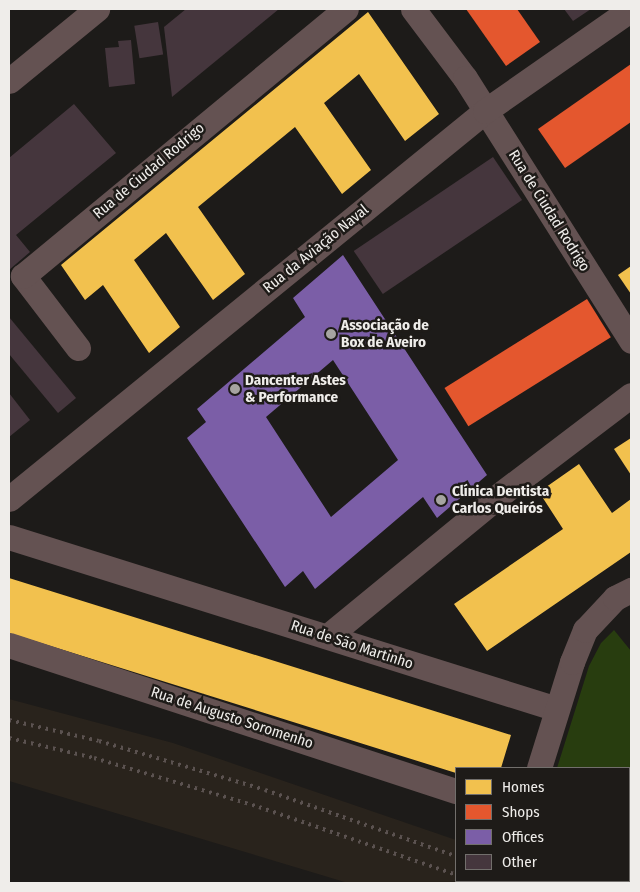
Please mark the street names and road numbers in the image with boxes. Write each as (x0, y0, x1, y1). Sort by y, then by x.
street label: Rua de Ciudad Rodrigo (90, 119, 208, 223)
street label: Rua de Ciudad Rodrigo (504, 147, 594, 275)
street label: Rua da Aviação Naval (260, 201, 372, 297)
street label: Rua de São Martinho (288, 617, 416, 673)
street label: Rua de Augusto Soromenho (149, 683, 315, 753)

